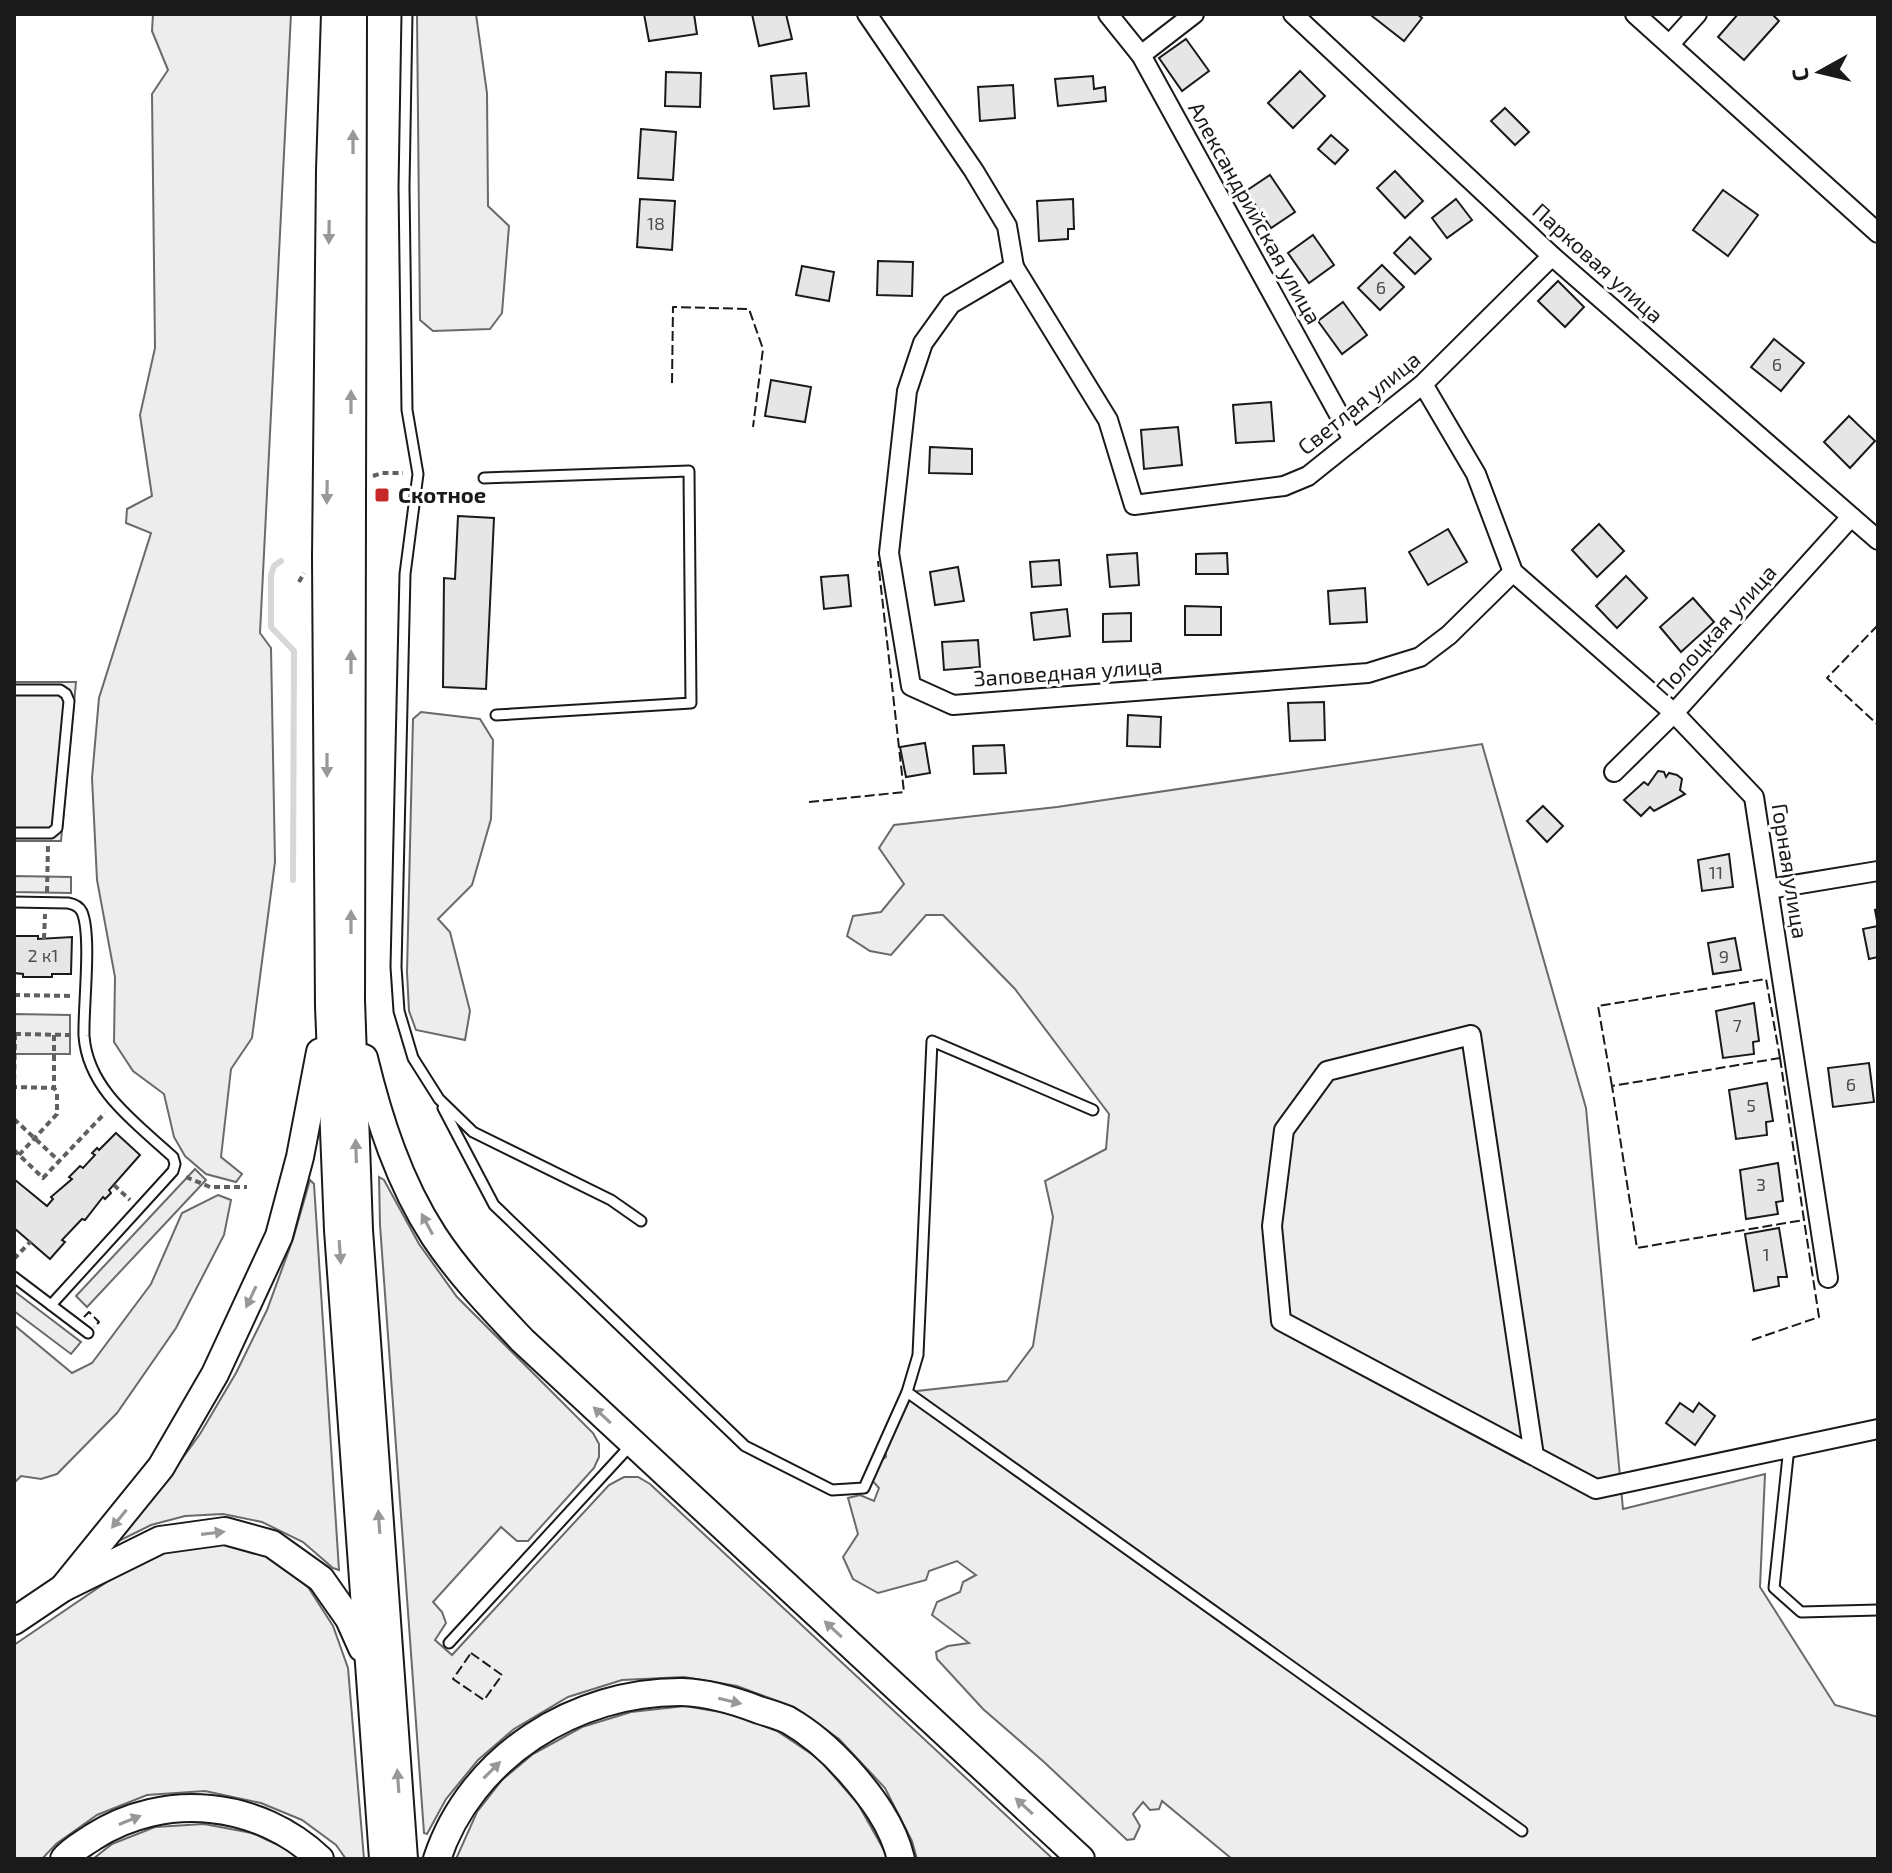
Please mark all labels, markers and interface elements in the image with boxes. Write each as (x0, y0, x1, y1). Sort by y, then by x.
north arrow (1780, 32, 1860, 112)
text: С (1785, 67, 1813, 83)
street label: Александрийская улица (1183, 97, 1328, 329)
one-way arrow (347, 129, 359, 154)
street label: Парковая улица (1527, 197, 1669, 328)
house number: 18 (647, 212, 665, 234)
one-way arrow (323, 220, 336, 245)
house number: 6 (1376, 276, 1386, 298)
street label: Светлая улица (1292, 345, 1425, 460)
house number: 6 (1772, 353, 1782, 375)
one-way arrow (345, 389, 357, 414)
one-way arrow (321, 480, 333, 505)
place label: Скотное (398, 481, 486, 507)
marker: Скотное (373, 486, 391, 504)
street label: Полоцкая улица (1650, 558, 1782, 701)
one-way arrow (345, 649, 357, 674)
street label: Заповедная улица (973, 651, 1163, 692)
one-way arrow (321, 753, 333, 778)
street label: Горная улица (1766, 801, 1815, 940)
house number: 11 (1709, 861, 1723, 883)
one-way arrow (345, 909, 357, 934)
house number: 2 к1 (28, 944, 58, 966)
house number: 9 (1719, 945, 1729, 967)
house number: 7 (1732, 1014, 1742, 1036)
house number: 6 (1846, 1073, 1856, 1095)
house number: 5 (1746, 1094, 1756, 1116)
one-way arrow (350, 1138, 363, 1163)
house number: 3 (1756, 1173, 1766, 1195)
one-way arrow (420, 1212, 434, 1235)
one-way arrow (334, 1240, 347, 1265)
house number: 1 (1762, 1243, 1770, 1265)
one-way arrow (244, 1285, 258, 1308)
one-way arrow (592, 1406, 611, 1424)
one-way arrow (111, 1509, 128, 1529)
one-way arrow (372, 1509, 385, 1534)
one-way arrow (201, 1526, 226, 1539)
one-way arrow (824, 1621, 843, 1639)
one-way arrow (718, 1695, 743, 1708)
one-way arrow (483, 1761, 501, 1780)
one-way arrow (391, 1768, 404, 1793)
one-way arrow (1015, 1798, 1034, 1816)
one-way arrow (118, 1813, 142, 1826)

